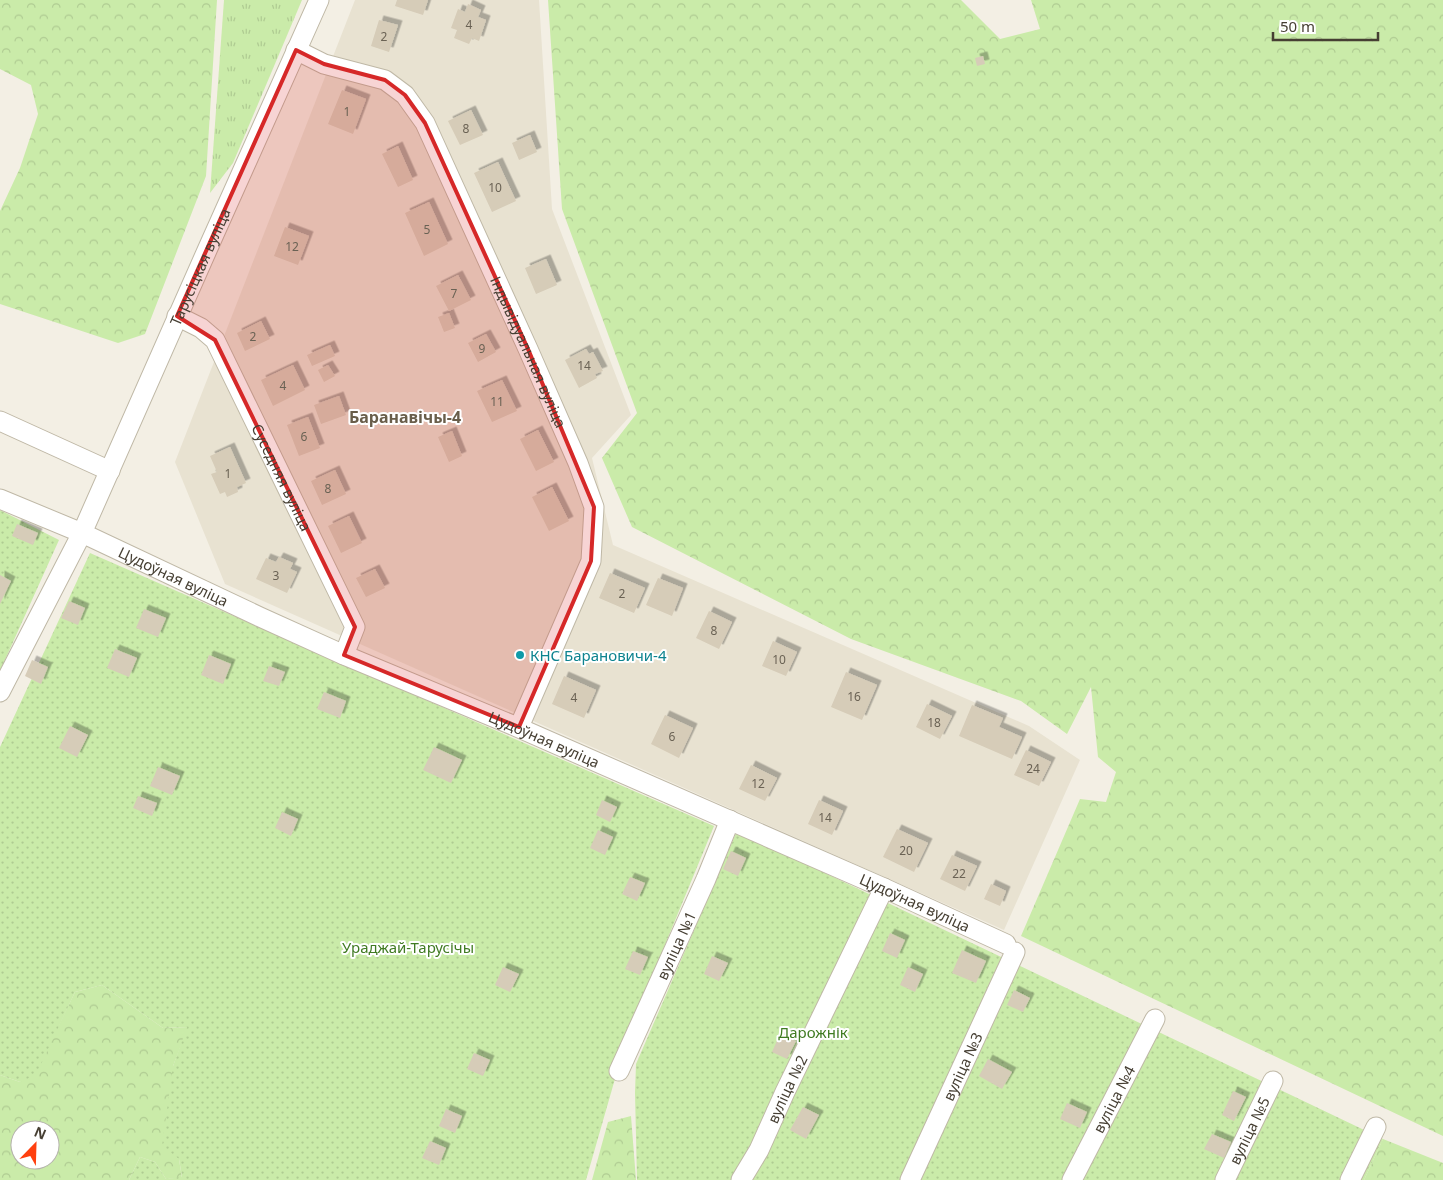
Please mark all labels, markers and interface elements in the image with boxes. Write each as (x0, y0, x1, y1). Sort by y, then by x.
scale bar (1273, 10, 1378, 42)
house number: 4 (466, 16, 473, 33)
text: 50 m (1280, 16, 1315, 36)
house number: 2 (381, 28, 388, 45)
house number: 1 (344, 103, 350, 120)
house number: 8 (463, 120, 470, 137)
house number: 10 (488, 179, 502, 196)
street label: Тарусіцкая вуліца (165, 205, 235, 329)
house number: 5 (424, 221, 431, 238)
house number: 12 (285, 238, 299, 255)
street label: Індывідуальная вуліца (486, 273, 571, 431)
house number: 7 (451, 285, 458, 302)
house number: 2 (250, 328, 257, 345)
house number: 9 (479, 340, 486, 357)
house number: 14 (577, 357, 591, 374)
house number: 4 (280, 377, 287, 394)
house number: 11 (490, 393, 504, 410)
district label: Баранавічы-4 (349, 406, 461, 428)
street label: Суседняя вуліца (247, 420, 317, 534)
house number: 6 (301, 428, 308, 445)
house number: 1 (225, 465, 231, 482)
house number: 8 (325, 480, 332, 497)
street label: Цудоўная вуліца (115, 542, 232, 611)
house number: 3 (273, 567, 280, 584)
house number: 2 (619, 585, 626, 602)
house number: 8 (711, 622, 718, 639)
place label: КНС Барановичи-4 (530, 645, 667, 665)
marker: КНС Барановичи-4 (514, 649, 526, 661)
house number: 10 (772, 651, 786, 668)
house number: 16 (847, 688, 861, 705)
house number: 4 (571, 689, 578, 706)
street label: Цудоўная вуліца (486, 706, 603, 772)
house number: 18 (927, 714, 941, 731)
house number: 6 (669, 728, 676, 745)
house number: 24 (1026, 760, 1040, 777)
house number: 12 (751, 775, 765, 792)
house number: 14 (818, 809, 832, 826)
house number: 20 (899, 842, 913, 859)
house number: 22 (952, 865, 966, 882)
street label: Цудоўная вуліца (857, 869, 973, 936)
street label: вуліца №1 (652, 908, 700, 983)
park label: Ураджай-Тарусічы (342, 937, 474, 957)
park label: Дарожнік (778, 1022, 848, 1042)
street label: вуліца №3 (938, 1029, 987, 1104)
street label: вуліца №2 (762, 1052, 811, 1126)
street label: вуліца №4 (1088, 1062, 1140, 1136)
street label: вуліца №5 (1224, 1093, 1274, 1168)
north arrow (10, 1120, 60, 1170)
text: N (31, 1122, 49, 1144)

